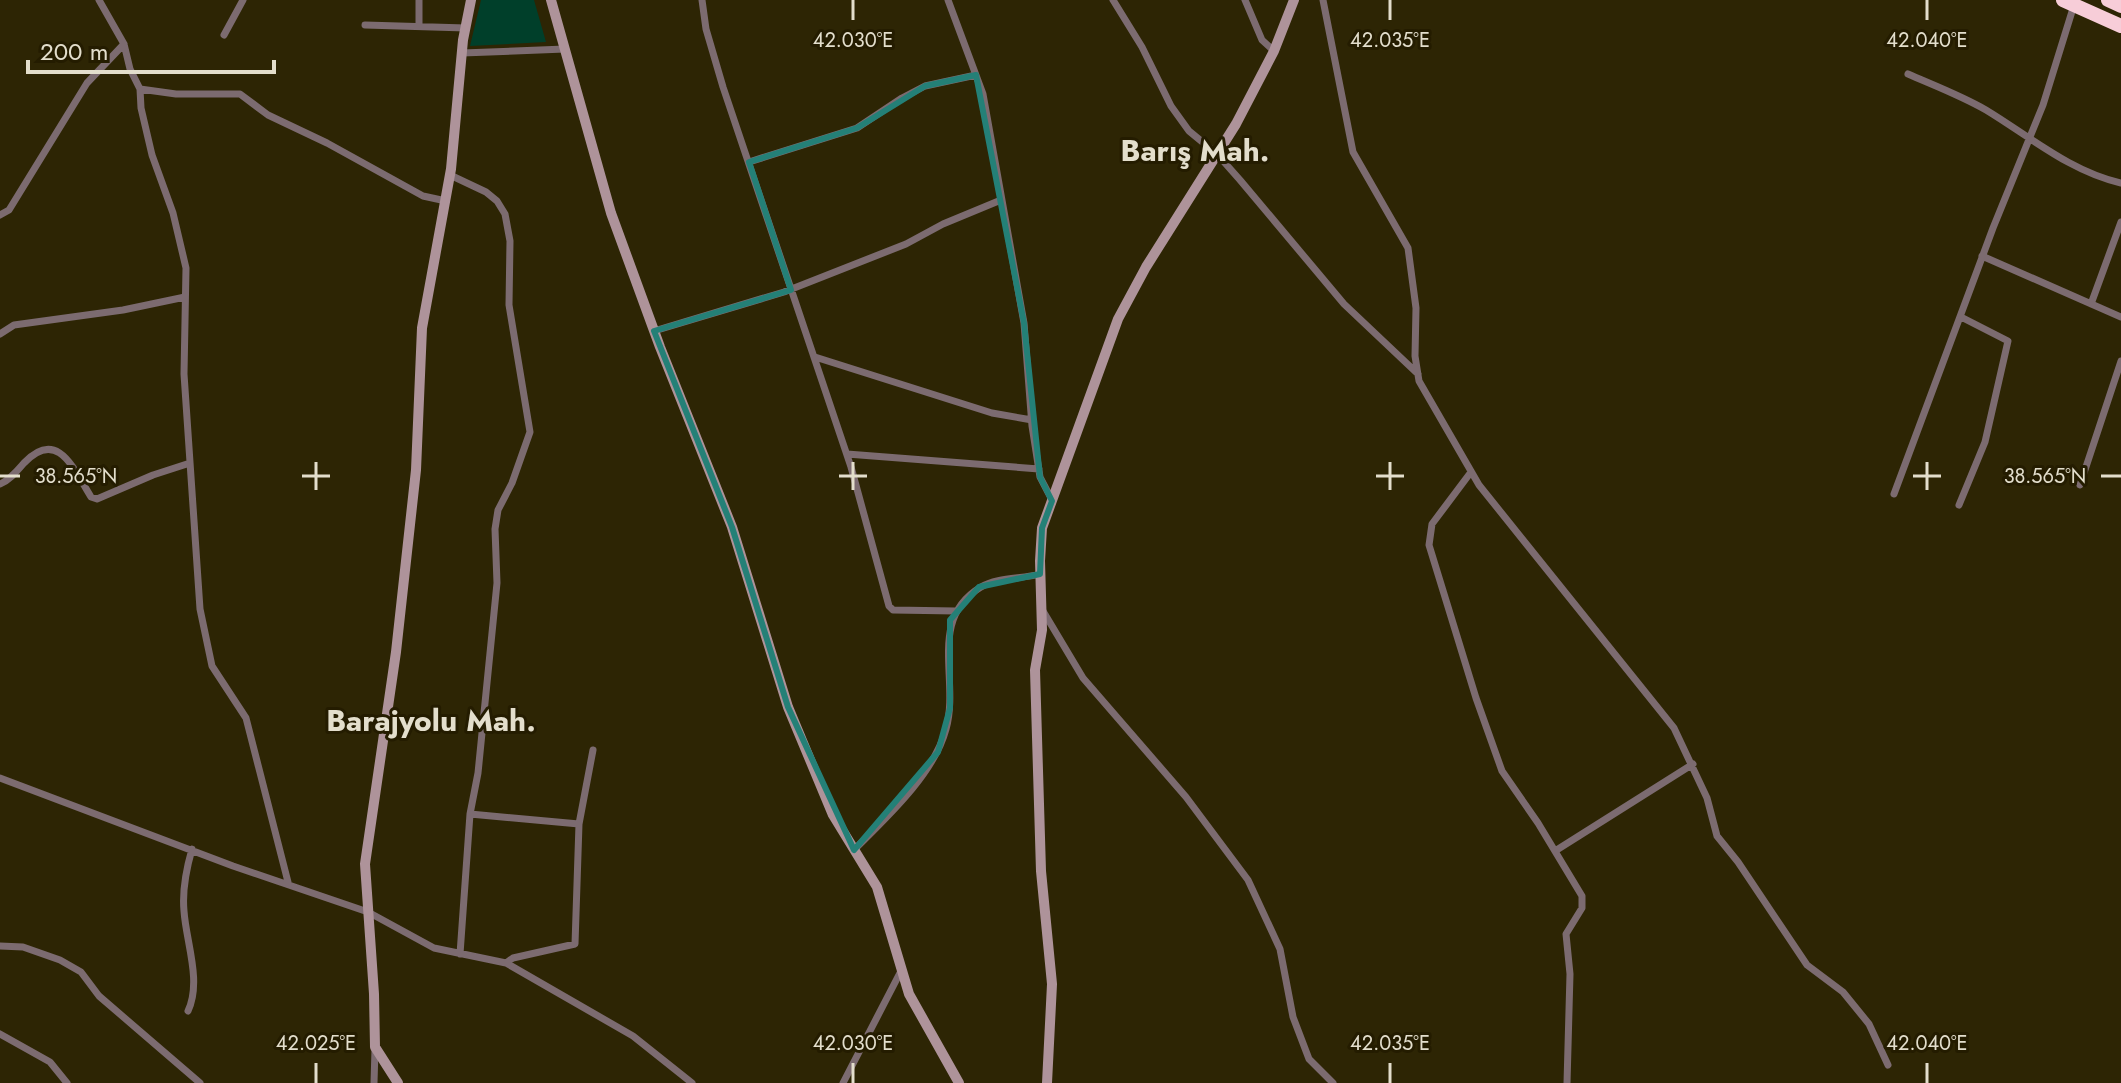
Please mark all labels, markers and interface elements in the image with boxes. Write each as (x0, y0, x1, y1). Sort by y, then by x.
scale bar (28, 24, 274, 74)
text: 42.030°E (813, 26, 893, 55)
text: 42.035°E (1350, 26, 1430, 55)
text: 42.040°E (1886, 26, 1968, 55)
text: 200 m (40, 34, 108, 69)
district label: Barış Mah. (1120, 129, 1270, 172)
text: 38.565°N (35, 462, 117, 491)
text: 38.565°N (2004, 462, 2086, 491)
district label: Barajyolu Mah. (326, 699, 536, 742)
text: 42.025°E (276, 1029, 356, 1058)
text: 42.030°E (813, 1029, 893, 1058)
text: 42.035°E (1350, 1029, 1430, 1058)
text: 42.040°E (1886, 1029, 1968, 1058)

